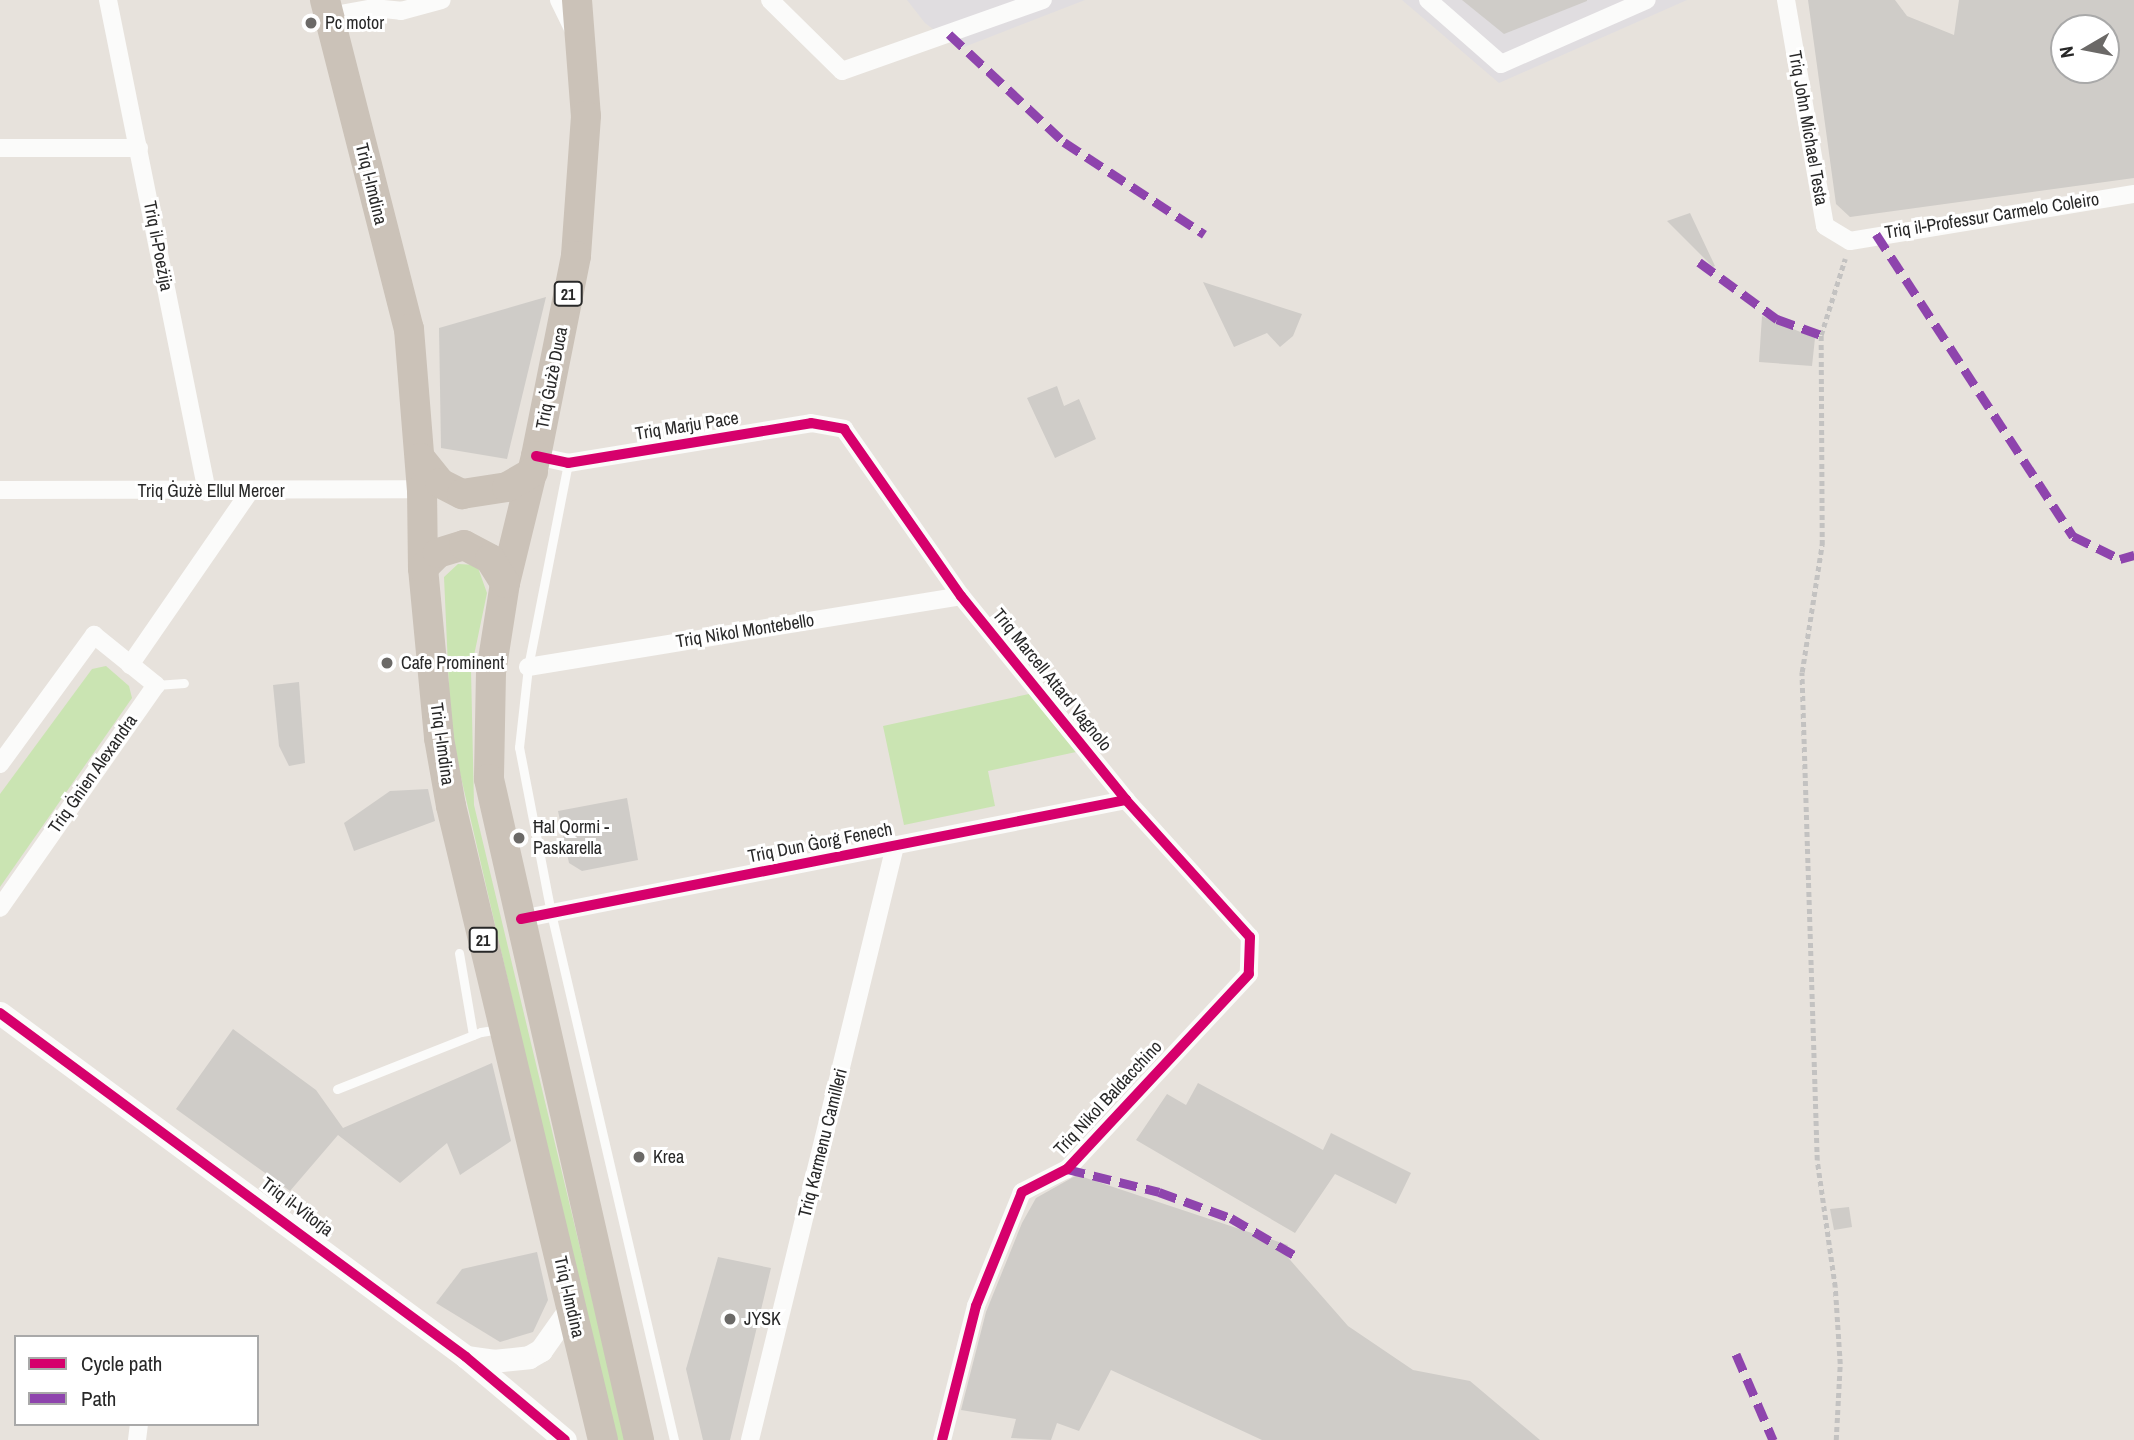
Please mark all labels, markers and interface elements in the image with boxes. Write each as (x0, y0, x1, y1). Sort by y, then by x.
place label: Pc motor (325, 12, 384, 34)
north arrow (2050, 14, 2120, 84)
marker: Pc motor (303, 15, 319, 31)
text: N (2053, 45, 2080, 60)
street label: Triq John Michael Testa (1784, 49, 1832, 207)
street label: Triq l-Imdina (350, 141, 392, 227)
street label: Triq il-Professur Carmelo Coleiro (1883, 188, 2101, 244)
street label: Triq il-Poeżija (139, 199, 177, 293)
road number: 21 (552, 282, 584, 306)
street label: Triq Ġużè Duca (532, 325, 572, 431)
street label: Triq Marju Pace (634, 407, 740, 445)
street label: Triq Ġużè Ellul Mercer (137, 480, 285, 502)
street label: Triq Marcell Attard Vagnolo (988, 604, 1116, 756)
street label: Triq Nikol Montebello (674, 609, 816, 653)
place label: Cafe Prominent (401, 652, 504, 674)
marker: Cafe Prominent (379, 655, 395, 671)
street label: Triq l-Imdina (426, 701, 458, 787)
street label: Triq Ġnien Alexandra (44, 710, 142, 838)
place label: Ħal Qormi - Paskarella (533, 817, 609, 860)
street label: Triq Dun Ġorġ Fenech (746, 818, 894, 868)
marker: Ħal Qormi - Paskarella (511, 830, 527, 846)
road number: 21 (467, 928, 499, 952)
street label: Triq Nikol Baldacchino (1049, 1036, 1167, 1160)
street label: Triq Karmenu Camilleri (794, 1066, 852, 1220)
place label: Krea (653, 1146, 684, 1168)
marker: Krea (631, 1149, 647, 1165)
street label: Triq il-Vitorja (257, 1173, 337, 1241)
street label: Triq l-Imdina (549, 1254, 589, 1340)
place label: JYSK (744, 1308, 781, 1330)
marker: JYSK (722, 1311, 738, 1327)
legend (14, 1335, 259, 1426)
text: Cycle path (81, 1349, 162, 1378)
text: Path (81, 1384, 116, 1413)

